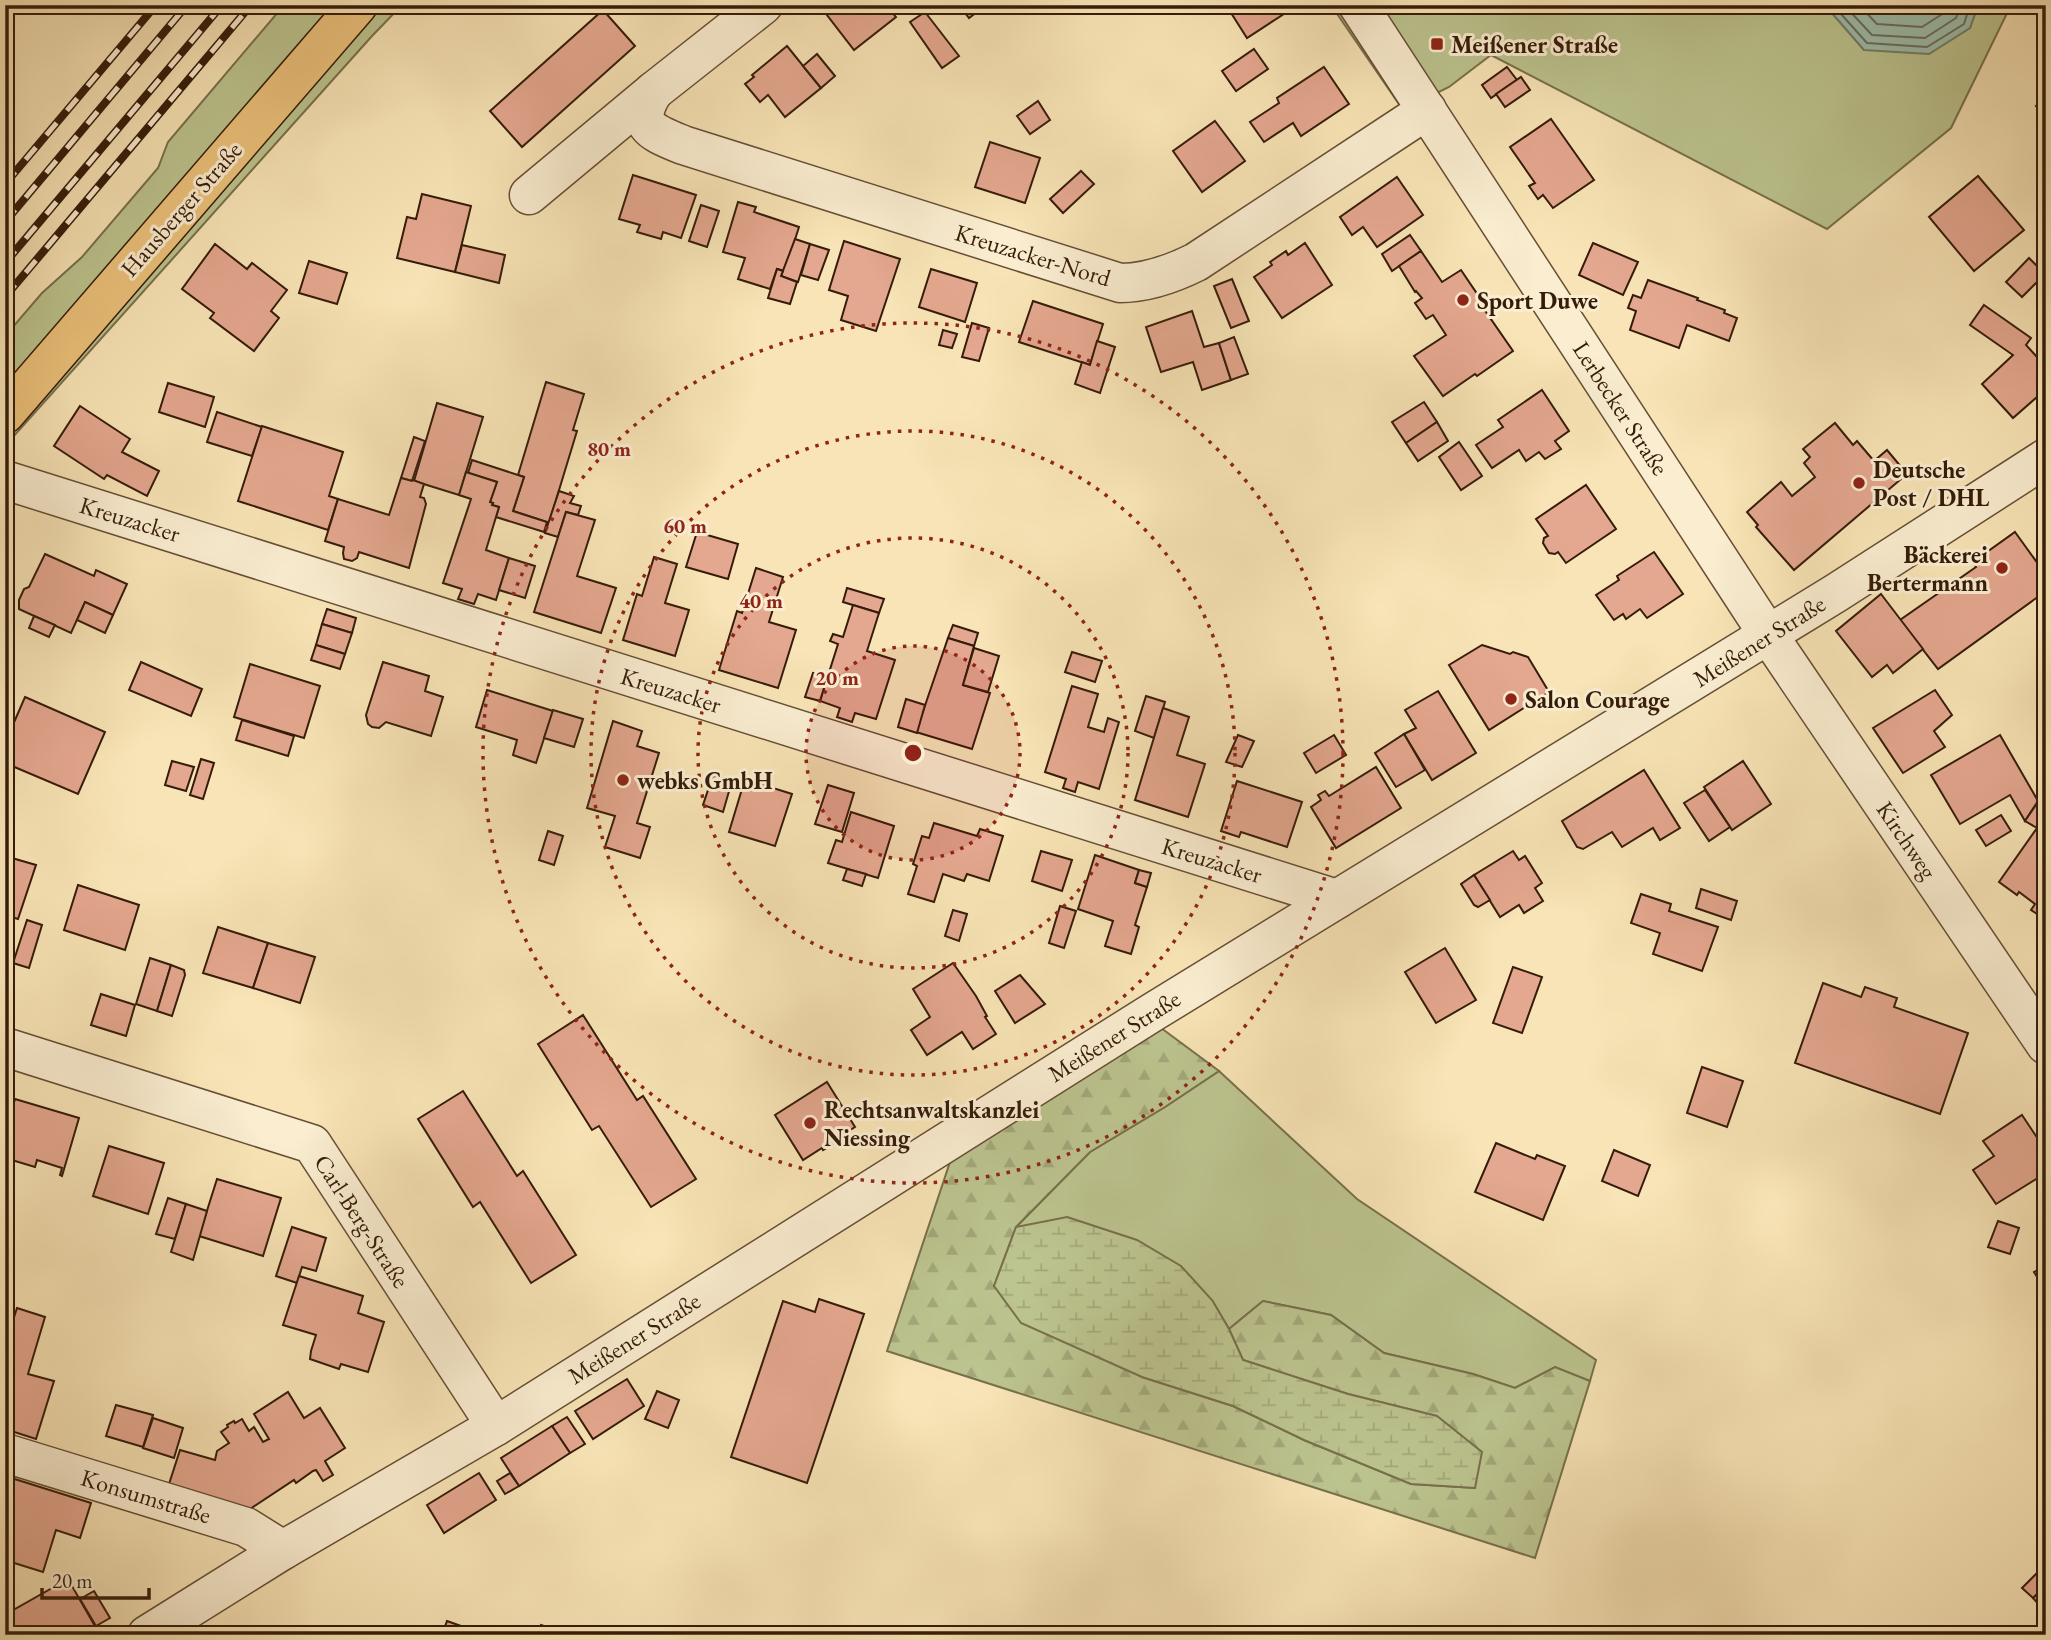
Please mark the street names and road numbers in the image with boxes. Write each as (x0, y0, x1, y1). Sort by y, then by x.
street label: Hausberger Straße (114, 135, 248, 283)
street label: Kreuzacker-Nord (951, 217, 1115, 294)
street label: Lerbecker Straße (1566, 335, 1676, 481)
street label: Kreuzacker (76, 489, 184, 549)
street label: Meißener Straße (1687, 588, 1831, 694)
street label: Kreuzacker (617, 660, 725, 720)
street label: Kirchweg (1870, 795, 1945, 885)
street label: Kreuzacker (1158, 830, 1266, 890)
street label: Meißener Straße (1042, 983, 1186, 1089)
street label: Carl-Berg-Straße (307, 1148, 417, 1294)
street label: Meißener Straße (562, 1285, 706, 1391)
street label: Konsumstraße (77, 1462, 215, 1530)

